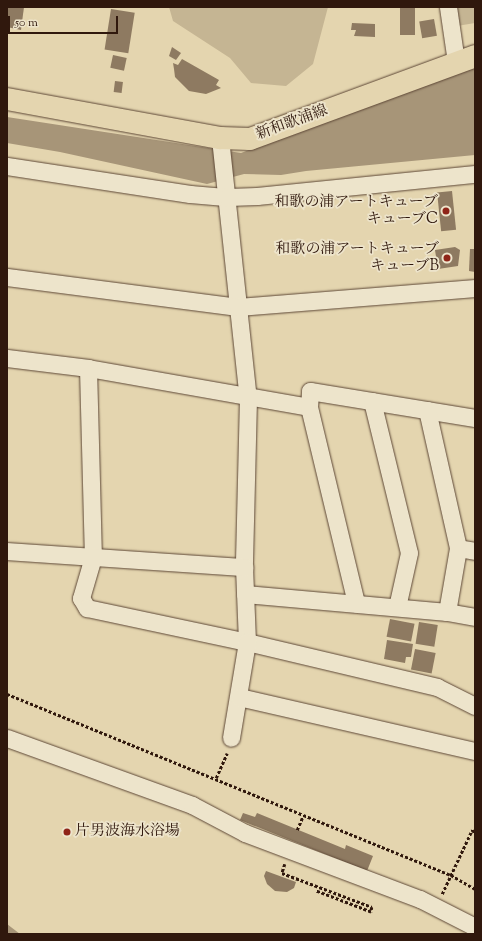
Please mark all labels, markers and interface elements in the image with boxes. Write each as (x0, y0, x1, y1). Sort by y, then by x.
scale bar (10, 8, 120, 34)
text: 50 m (15, 14, 38, 32)
street label: 新和歌浦線 (254, 102, 330, 144)
place label: 和歌の浦アートキューブ キューブC (273, 193, 438, 228)
marker: 和歌の浦アートキューブ キューブC (441, 206, 451, 216)
place label: 和歌の浦アートキューブ キューブB (274, 240, 439, 275)
marker: 和歌の浦アートキューブ キューブB (442, 253, 452, 263)
place label: 片男波海水浴場 (75, 823, 180, 841)
marker: 片男波海水浴場 (62, 827, 72, 837)

